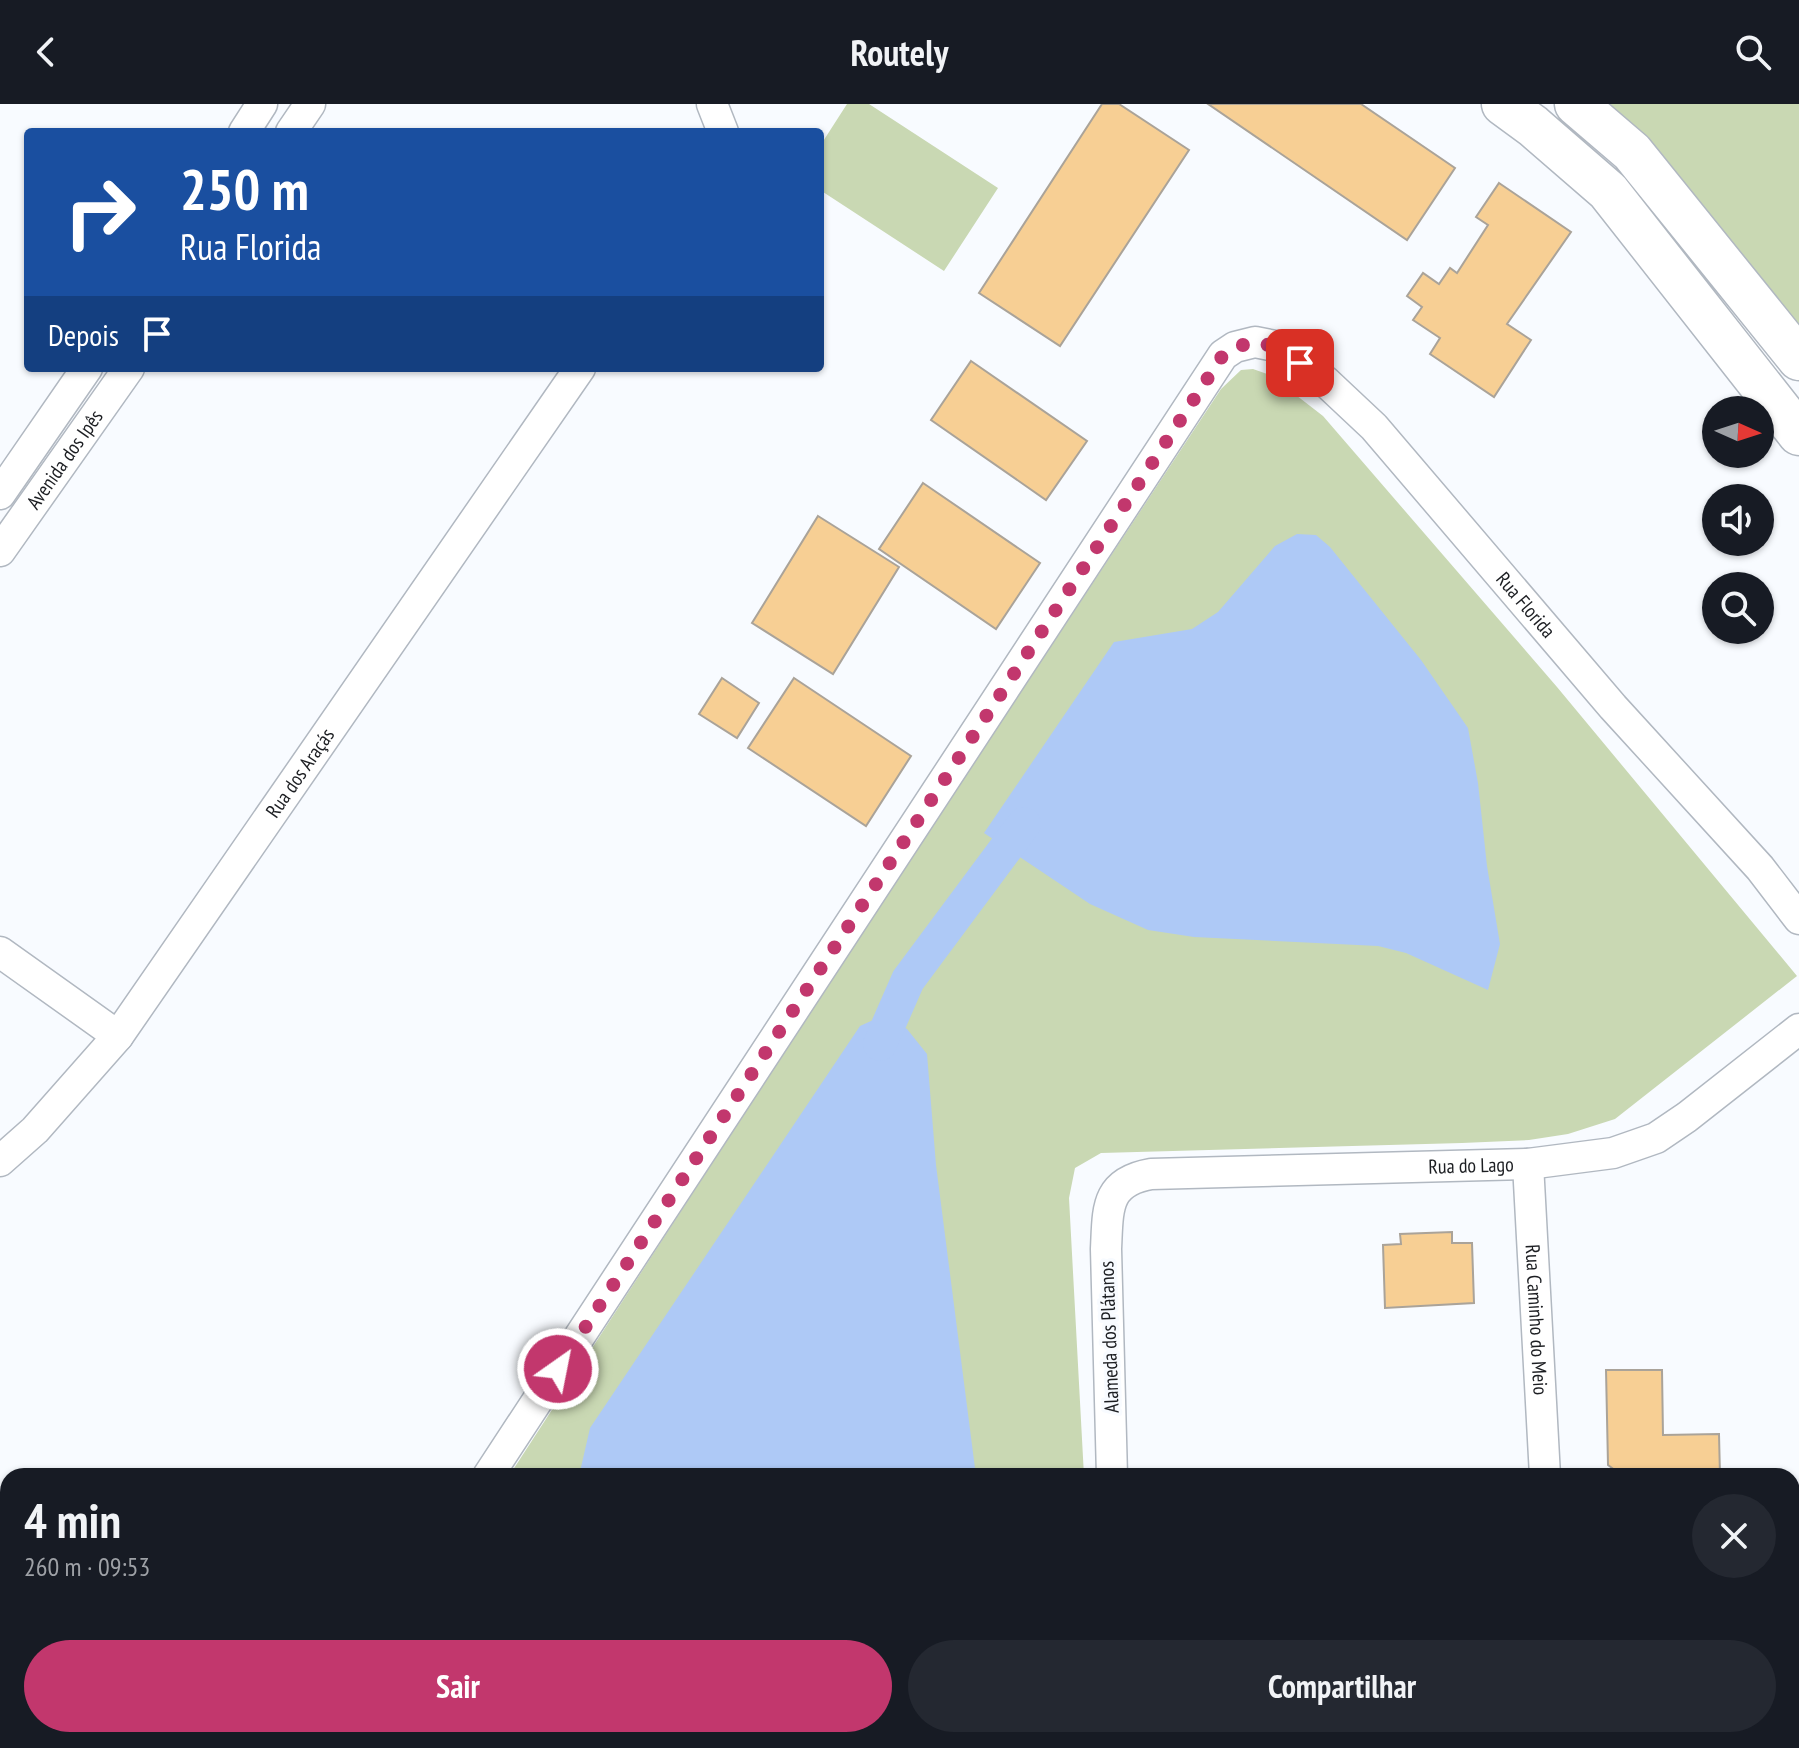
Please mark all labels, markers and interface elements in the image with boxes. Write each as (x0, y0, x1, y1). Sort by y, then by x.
text: Routely (851, 29, 948, 76)
icon: back (24, 30, 68, 74)
icon: search (1731, 30, 1775, 74)
text: 250 m (180, 153, 309, 225)
icon: right (48, 160, 152, 264)
text: Rua Florida (180, 223, 321, 270)
icon: arrive (135, 312, 179, 356)
text: Depois (48, 315, 119, 354)
pin (1266, 329, 1334, 397)
icon: arrive (1278, 341, 1322, 385)
north arrow (1702, 396, 1774, 468)
map controls (1702, 396, 1774, 644)
street label: Avenida dos Ipês (21, 405, 109, 514)
button: sound (1702, 484, 1774, 556)
street label: Rua Florida (1490, 567, 1561, 643)
button: search (1702, 572, 1774, 644)
street label: Rua dos Araçás (260, 723, 340, 823)
street label: Rua do Lago (1428, 1151, 1514, 1180)
street label: Rua Caminho do Meio (1519, 1244, 1554, 1396)
street label: Alameda dos Plátanos (1093, 1260, 1125, 1413)
position arrow (516, 1327, 600, 1411)
text: 4 min (24, 1489, 121, 1551)
button: close (1692, 1494, 1776, 1578)
text: 260 m · 09:53 (24, 1550, 150, 1583)
button: Sair (24, 1640, 892, 1732)
button: Compartilhar (908, 1640, 1776, 1732)

